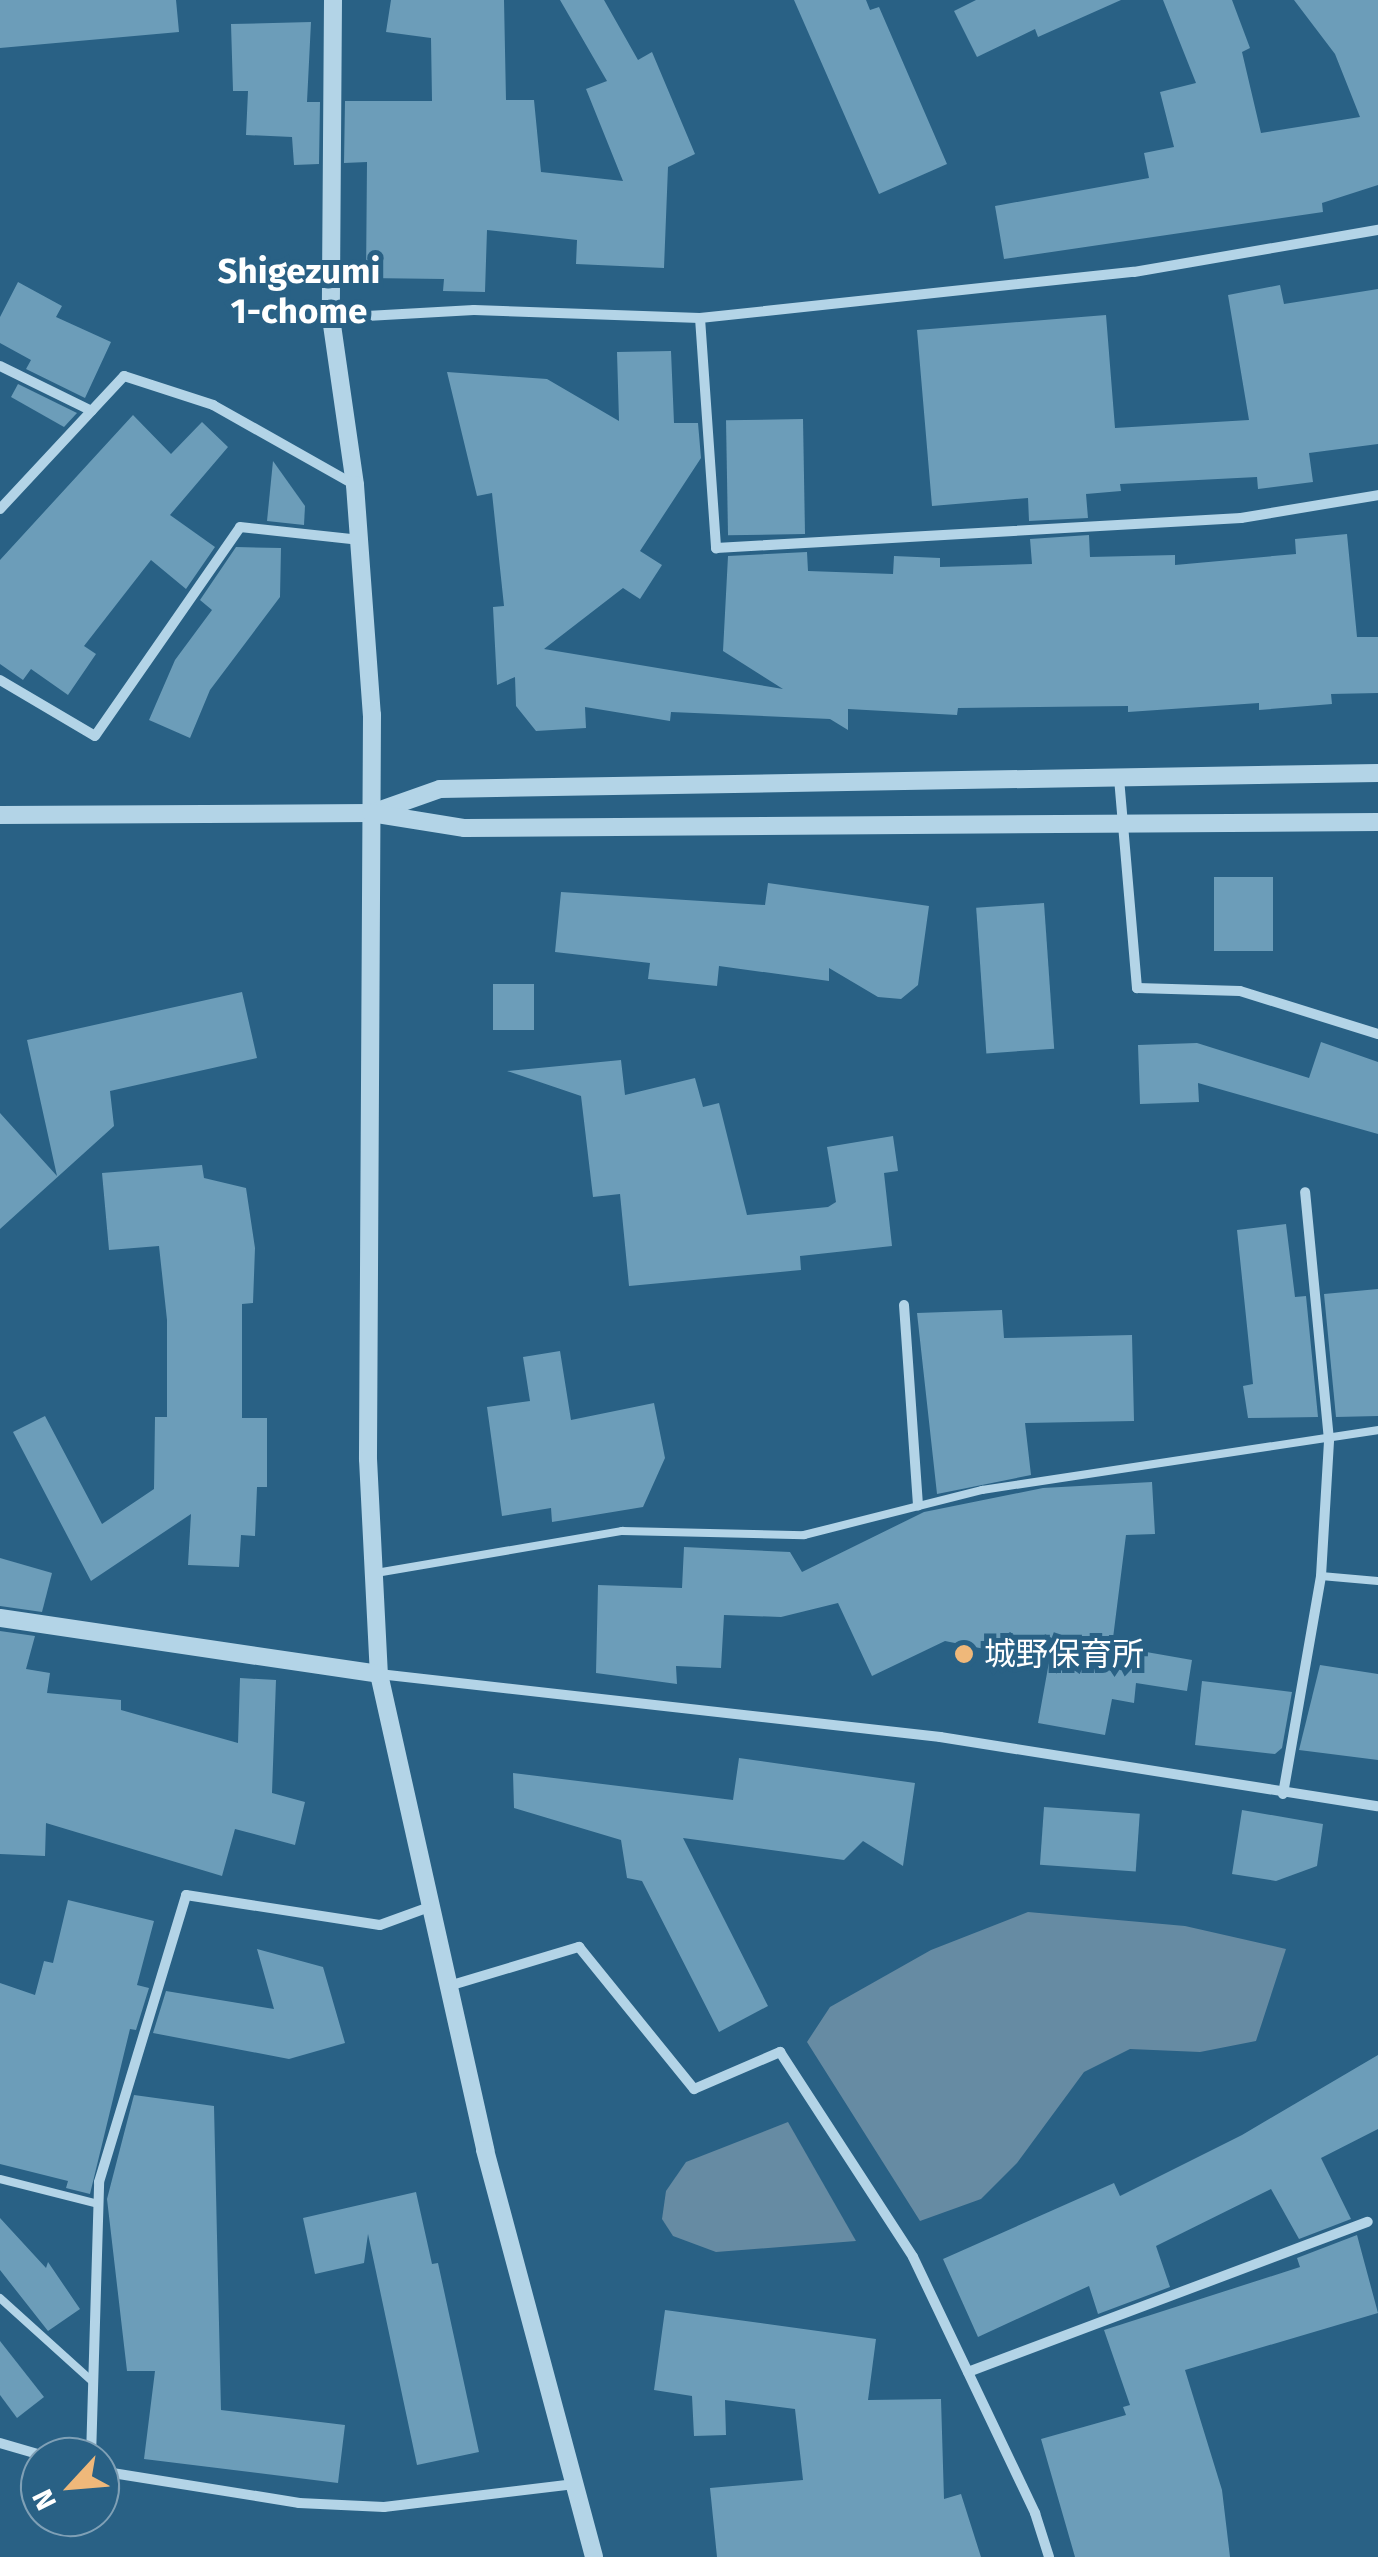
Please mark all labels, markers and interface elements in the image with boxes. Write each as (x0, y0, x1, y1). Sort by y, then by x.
district label: Shigezumi 1-chome (218, 250, 380, 332)
place label: 城野保育所 (984, 1635, 1144, 1673)
marker: 城野保育所 (953, 1643, 975, 1665)
north arrow (20, 2437, 120, 2537)
text: N (25, 2484, 63, 2515)

